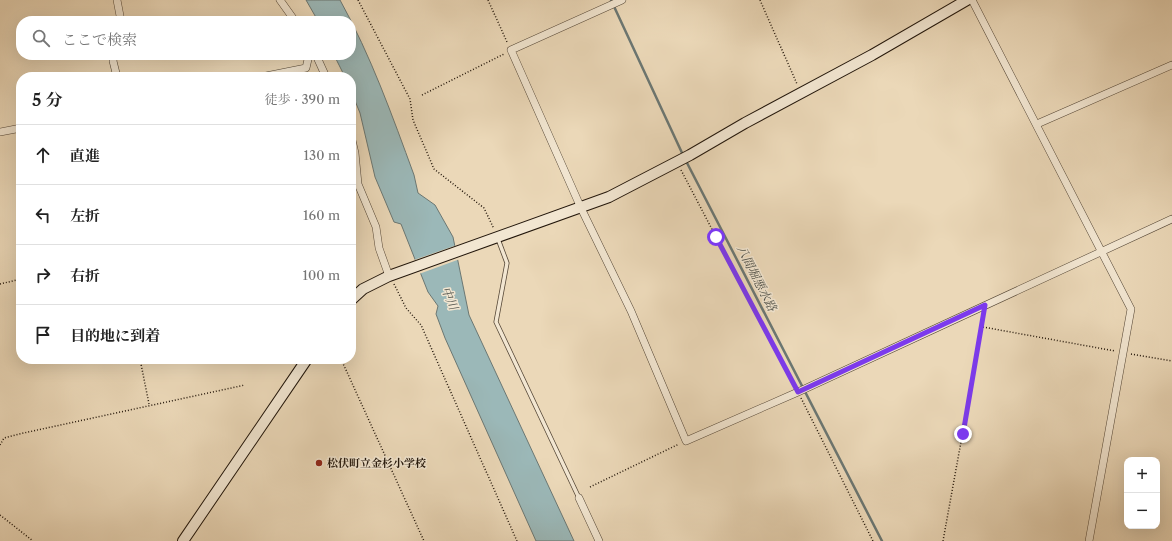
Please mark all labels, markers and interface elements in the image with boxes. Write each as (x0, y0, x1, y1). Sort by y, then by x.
search box (16, 16, 356, 60)
icon: search (30, 27, 52, 49)
text: ここで検索 (62, 30, 137, 49)
text: 5 分 (32, 90, 63, 110)
text: 徒歩 · 390 m (265, 91, 340, 107)
icon: ahead (32, 144, 54, 166)
text: 直進 (70, 146, 100, 165)
text: 130 m (304, 147, 340, 163)
icon: left (32, 204, 54, 226)
text: 左折 (70, 206, 100, 225)
text: 160 m (303, 207, 340, 223)
route start (707, 228, 725, 246)
water label: 八間堀悪水路 (734, 243, 780, 314)
icon: right (32, 264, 54, 286)
text: 右折 (70, 266, 100, 285)
text: 100 m (302, 267, 340, 283)
water label: 中川 (438, 284, 462, 314)
icon: arrive (32, 324, 54, 346)
text: 目的地に到着 (70, 326, 160, 345)
route end (954, 425, 972, 443)
place label: 松伏町立金杉小学校 (327, 456, 426, 470)
map controls (1124, 457, 1160, 529)
button: + (1124, 457, 1160, 493)
marker: 松伏町立金杉小学校 (314, 458, 324, 468)
button: − (1124, 493, 1160, 529)

